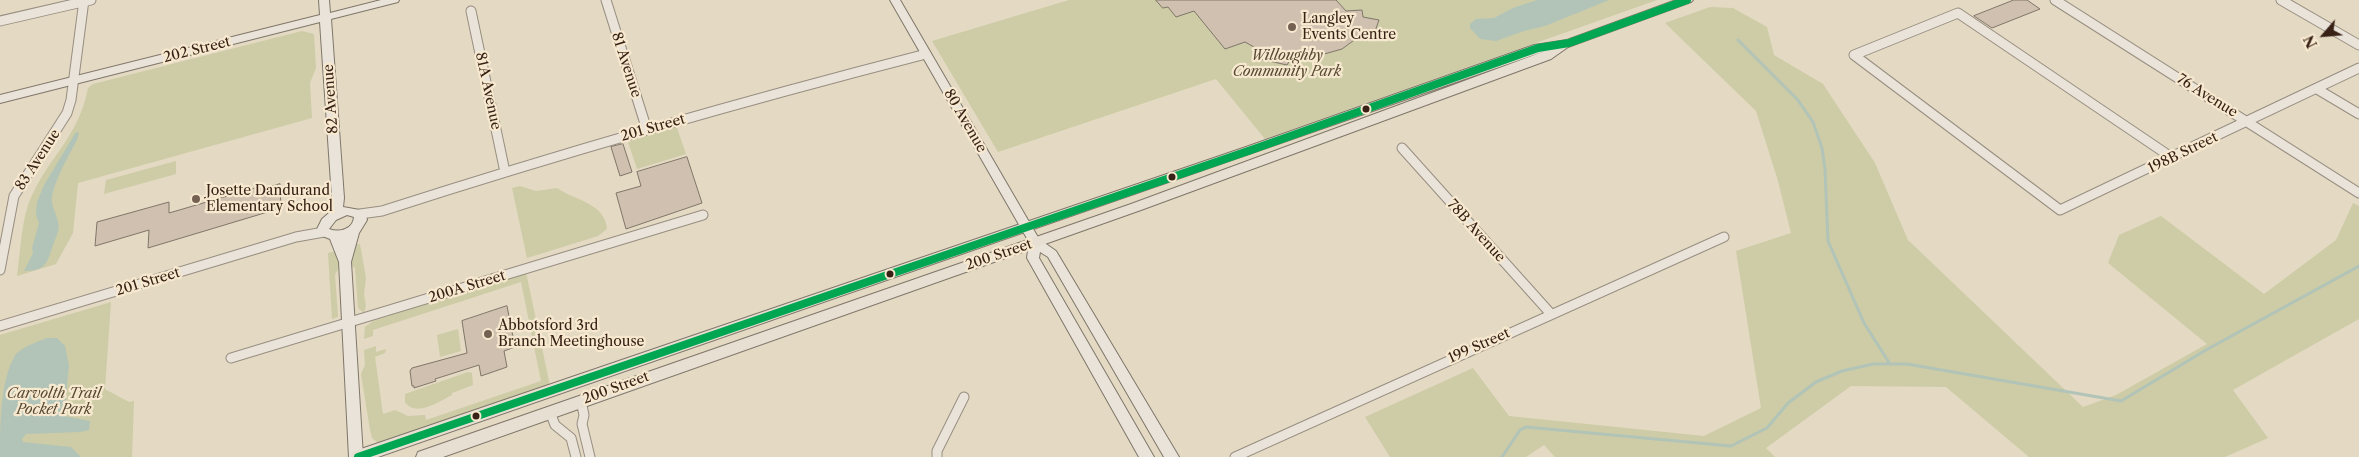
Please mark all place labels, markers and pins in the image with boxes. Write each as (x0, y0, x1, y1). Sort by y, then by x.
place label: Langley Events Centre (1302, 11, 1396, 44)
marker: Langley Events Centre (1286, 21, 1298, 33)
unlabelled marker (1361, 104, 1371, 114)
unlabelled marker (1167, 172, 1177, 182)
place label: Josette Dandurand Elementary School (206, 183, 333, 216)
marker: Josette Dandurand Elementary School (190, 193, 202, 205)
unlabelled marker (885, 269, 895, 279)
place label: Abbotsford 3rd Branch Meetinghouse (498, 318, 644, 351)
marker: Abbotsford 3rd Branch Meetinghouse (482, 328, 494, 340)
unlabelled marker (471, 411, 481, 421)

